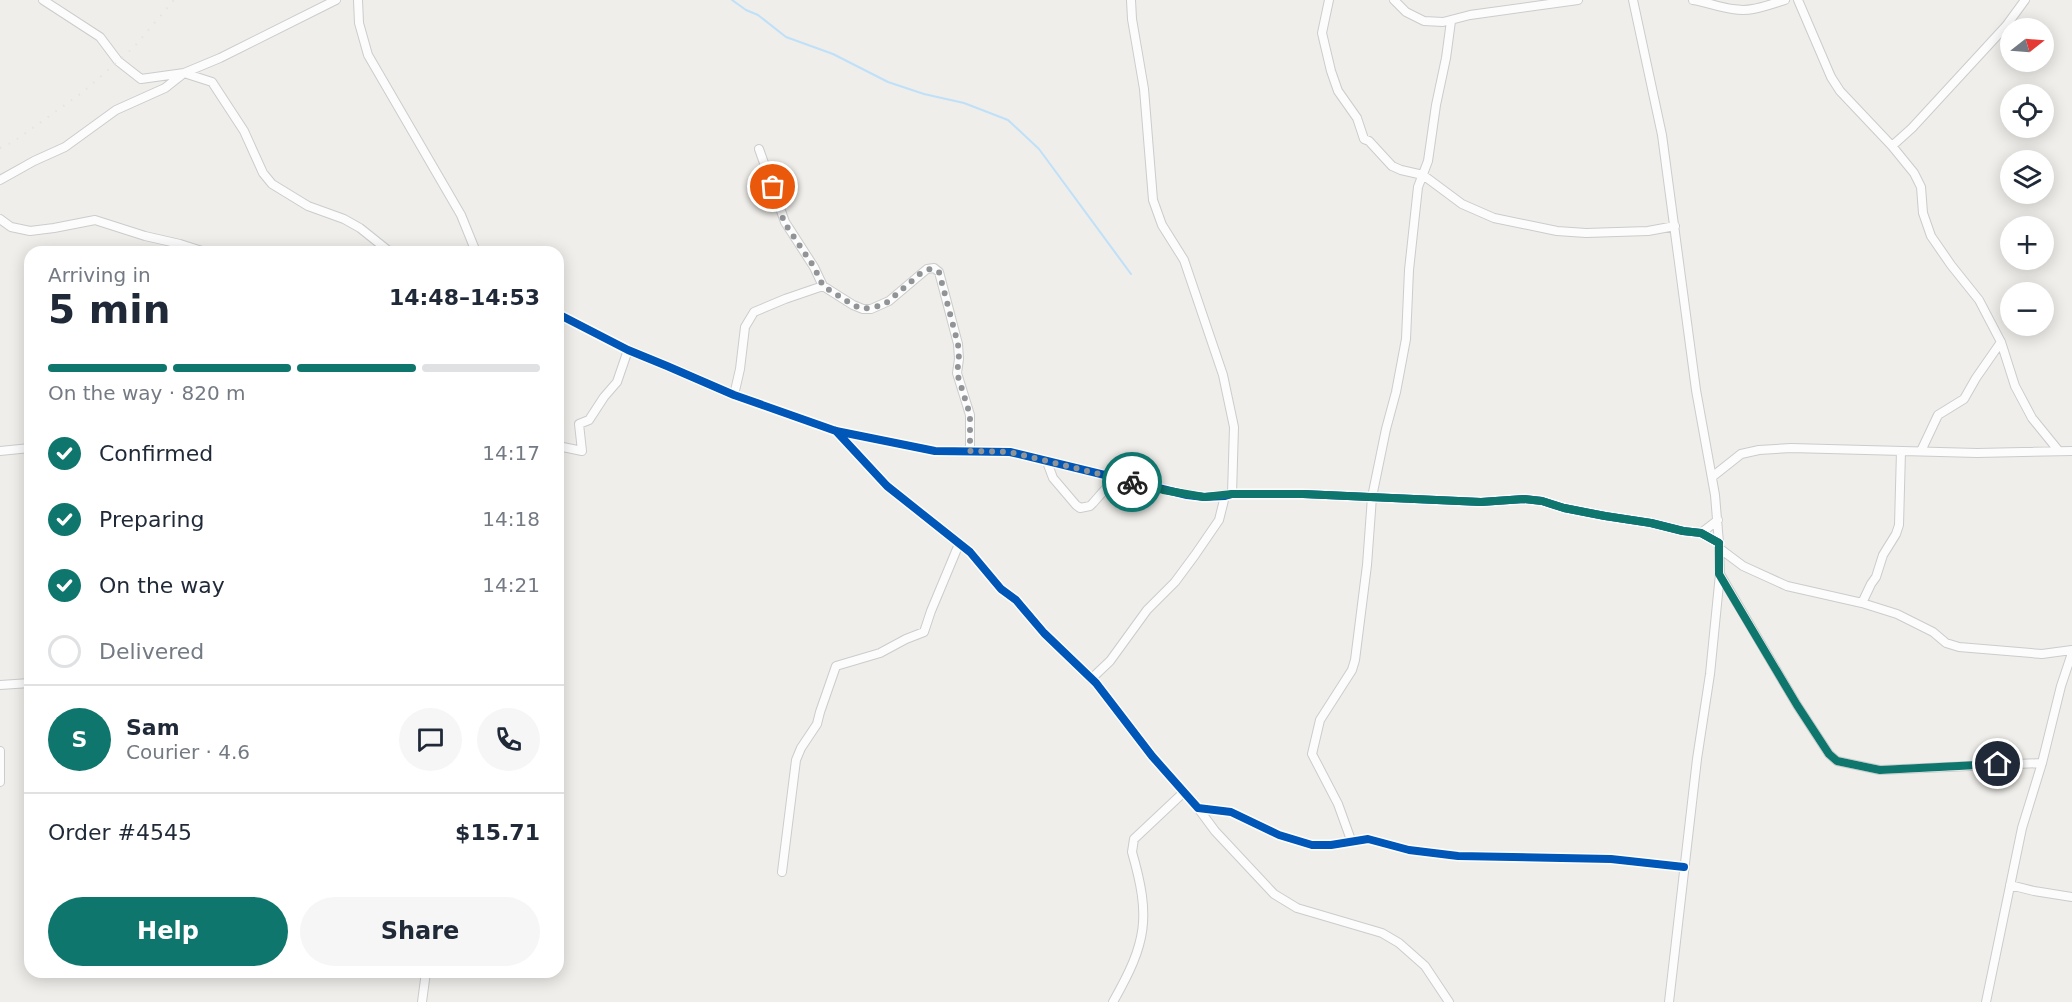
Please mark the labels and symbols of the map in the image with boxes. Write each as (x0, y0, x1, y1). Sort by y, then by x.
north arrow (2000, 18, 2054, 72)
pin (747, 161, 798, 212)
courier (1102, 452, 1162, 512)
pin (1972, 738, 2023, 789)

